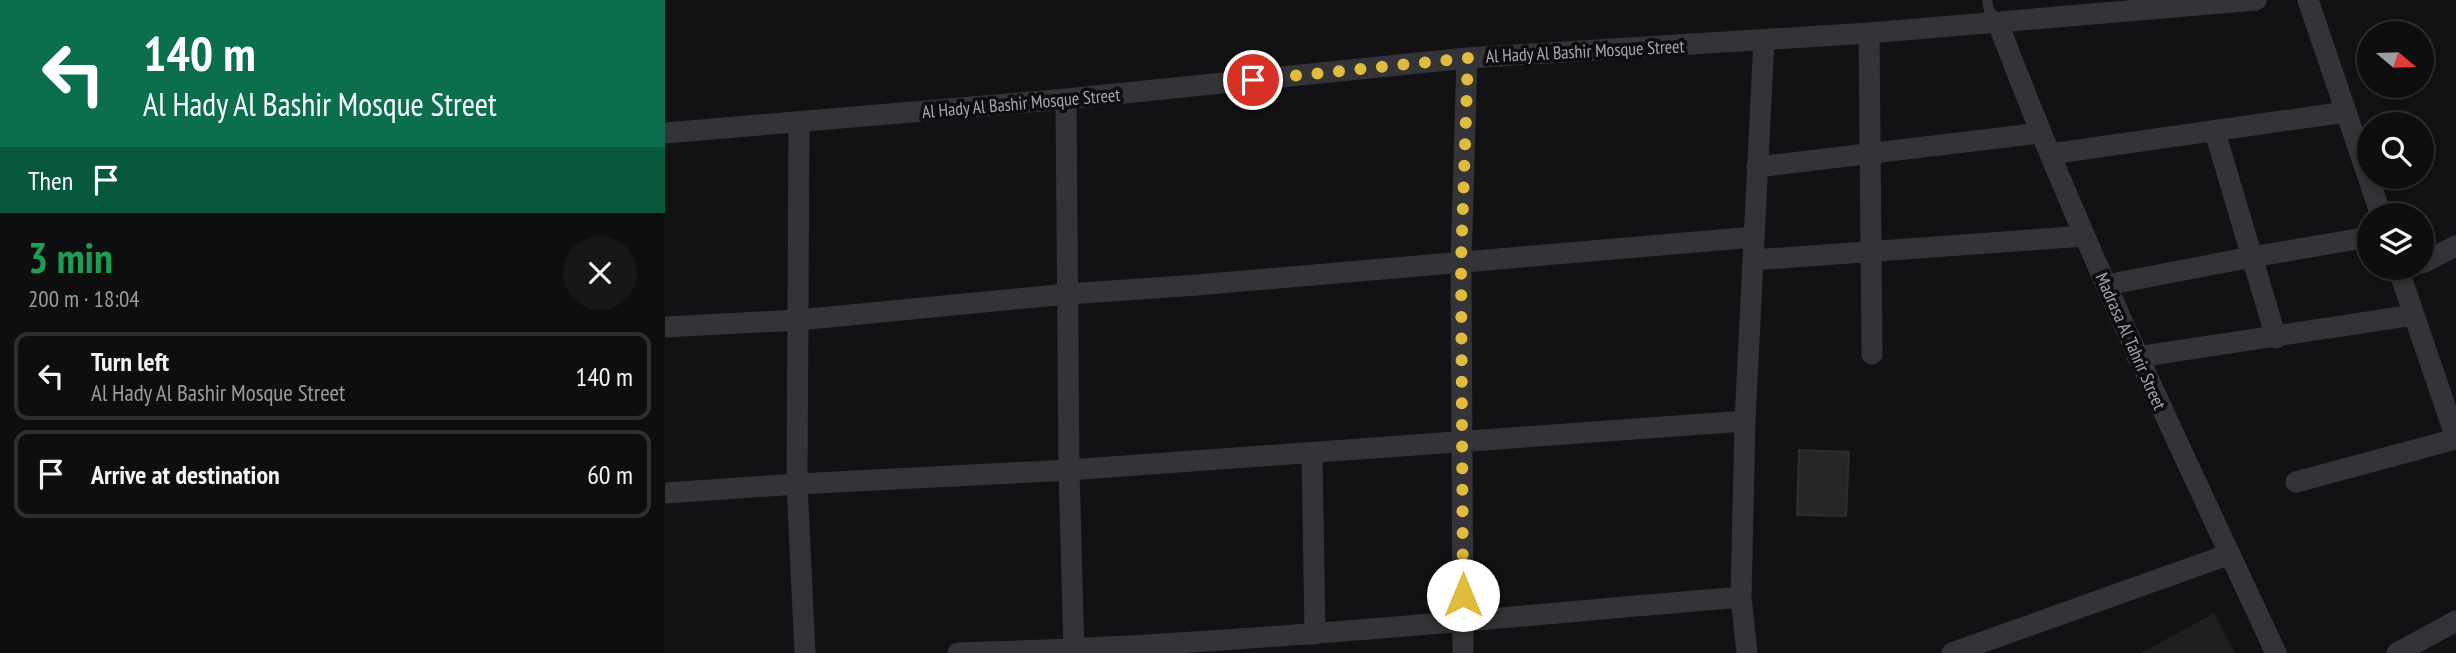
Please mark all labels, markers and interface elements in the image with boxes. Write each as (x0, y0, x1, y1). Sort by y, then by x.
text: 140 m (143, 21, 256, 85)
north arrow (2357, 21, 2434, 98)
map controls (2357, 21, 2434, 280)
icon: left (28, 28, 119, 119)
street label: Al Hady Al Bashir Mosque Street (1485, 34, 1685, 68)
pin (1223, 50, 1283, 110)
icon: arrive (1234, 61, 1272, 99)
text: Al Hady Al Bashir Mosque Street (143, 83, 497, 125)
street label: Al Hady Al Bashir Mosque Street (921, 83, 1121, 123)
button: search (2357, 112, 2434, 189)
icon: arrive (87, 161, 125, 199)
text: Then (28, 164, 73, 197)
button: layers (2357, 203, 2434, 280)
text: 3 min (28, 230, 113, 285)
button: close (563, 236, 637, 310)
street label: Madrasa Al Tahrir Street (2090, 269, 2172, 413)
text: 200 m · 18:04 (28, 284, 140, 313)
text: Turn left (91, 345, 169, 378)
icon: left (32, 357, 70, 395)
text: 140 m (575, 360, 633, 393)
text: Al Hady Al Bashir Mosque Street (91, 378, 345, 407)
icon: arrive (32, 455, 70, 493)
text: Arrive at destination (91, 458, 280, 491)
text: 60 m (587, 458, 633, 491)
position arrow (1426, 558, 1500, 632)

